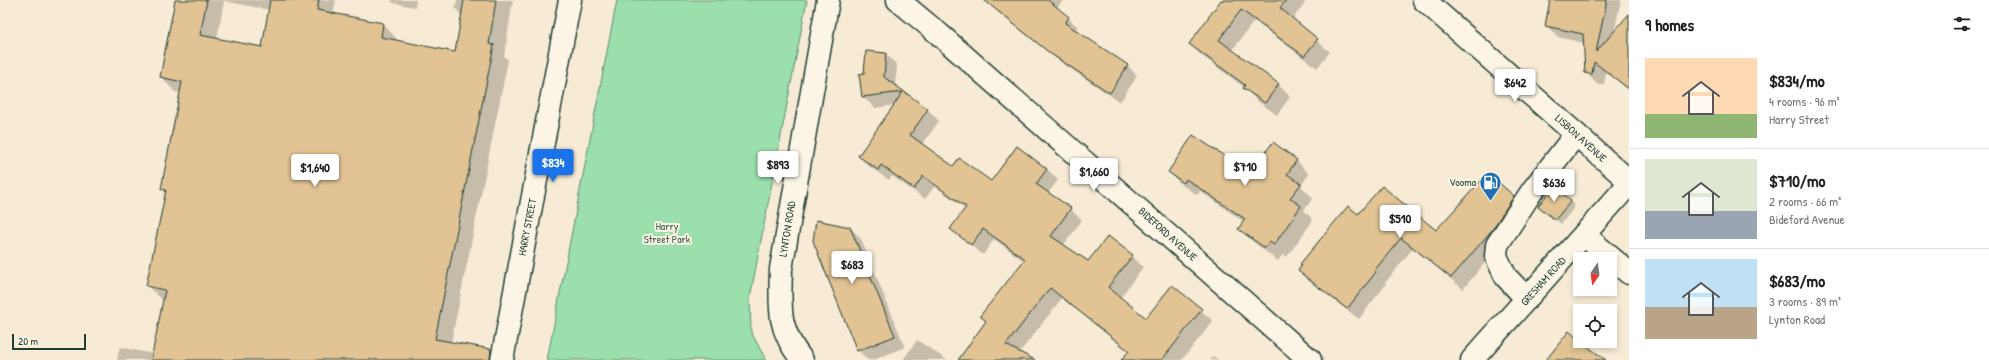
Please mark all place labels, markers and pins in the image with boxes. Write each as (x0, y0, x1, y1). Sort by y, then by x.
pin: $642 (1491, 69, 1539, 103)
pin: $834 (529, 149, 577, 183)
pin: $893 (754, 151, 802, 185)
pin: $710 (1221, 153, 1269, 187)
pin: $1,640 (282, 154, 348, 188)
pin: $1,660 (1061, 158, 1127, 192)
fuel station icon: Vooma (1478, 169, 1504, 202)
pin: $636 (1530, 169, 1578, 203)
place label: Vooma (1449, 175, 1477, 189)
pin: $510 (1376, 205, 1424, 239)
pin: $683 (828, 251, 876, 285)

